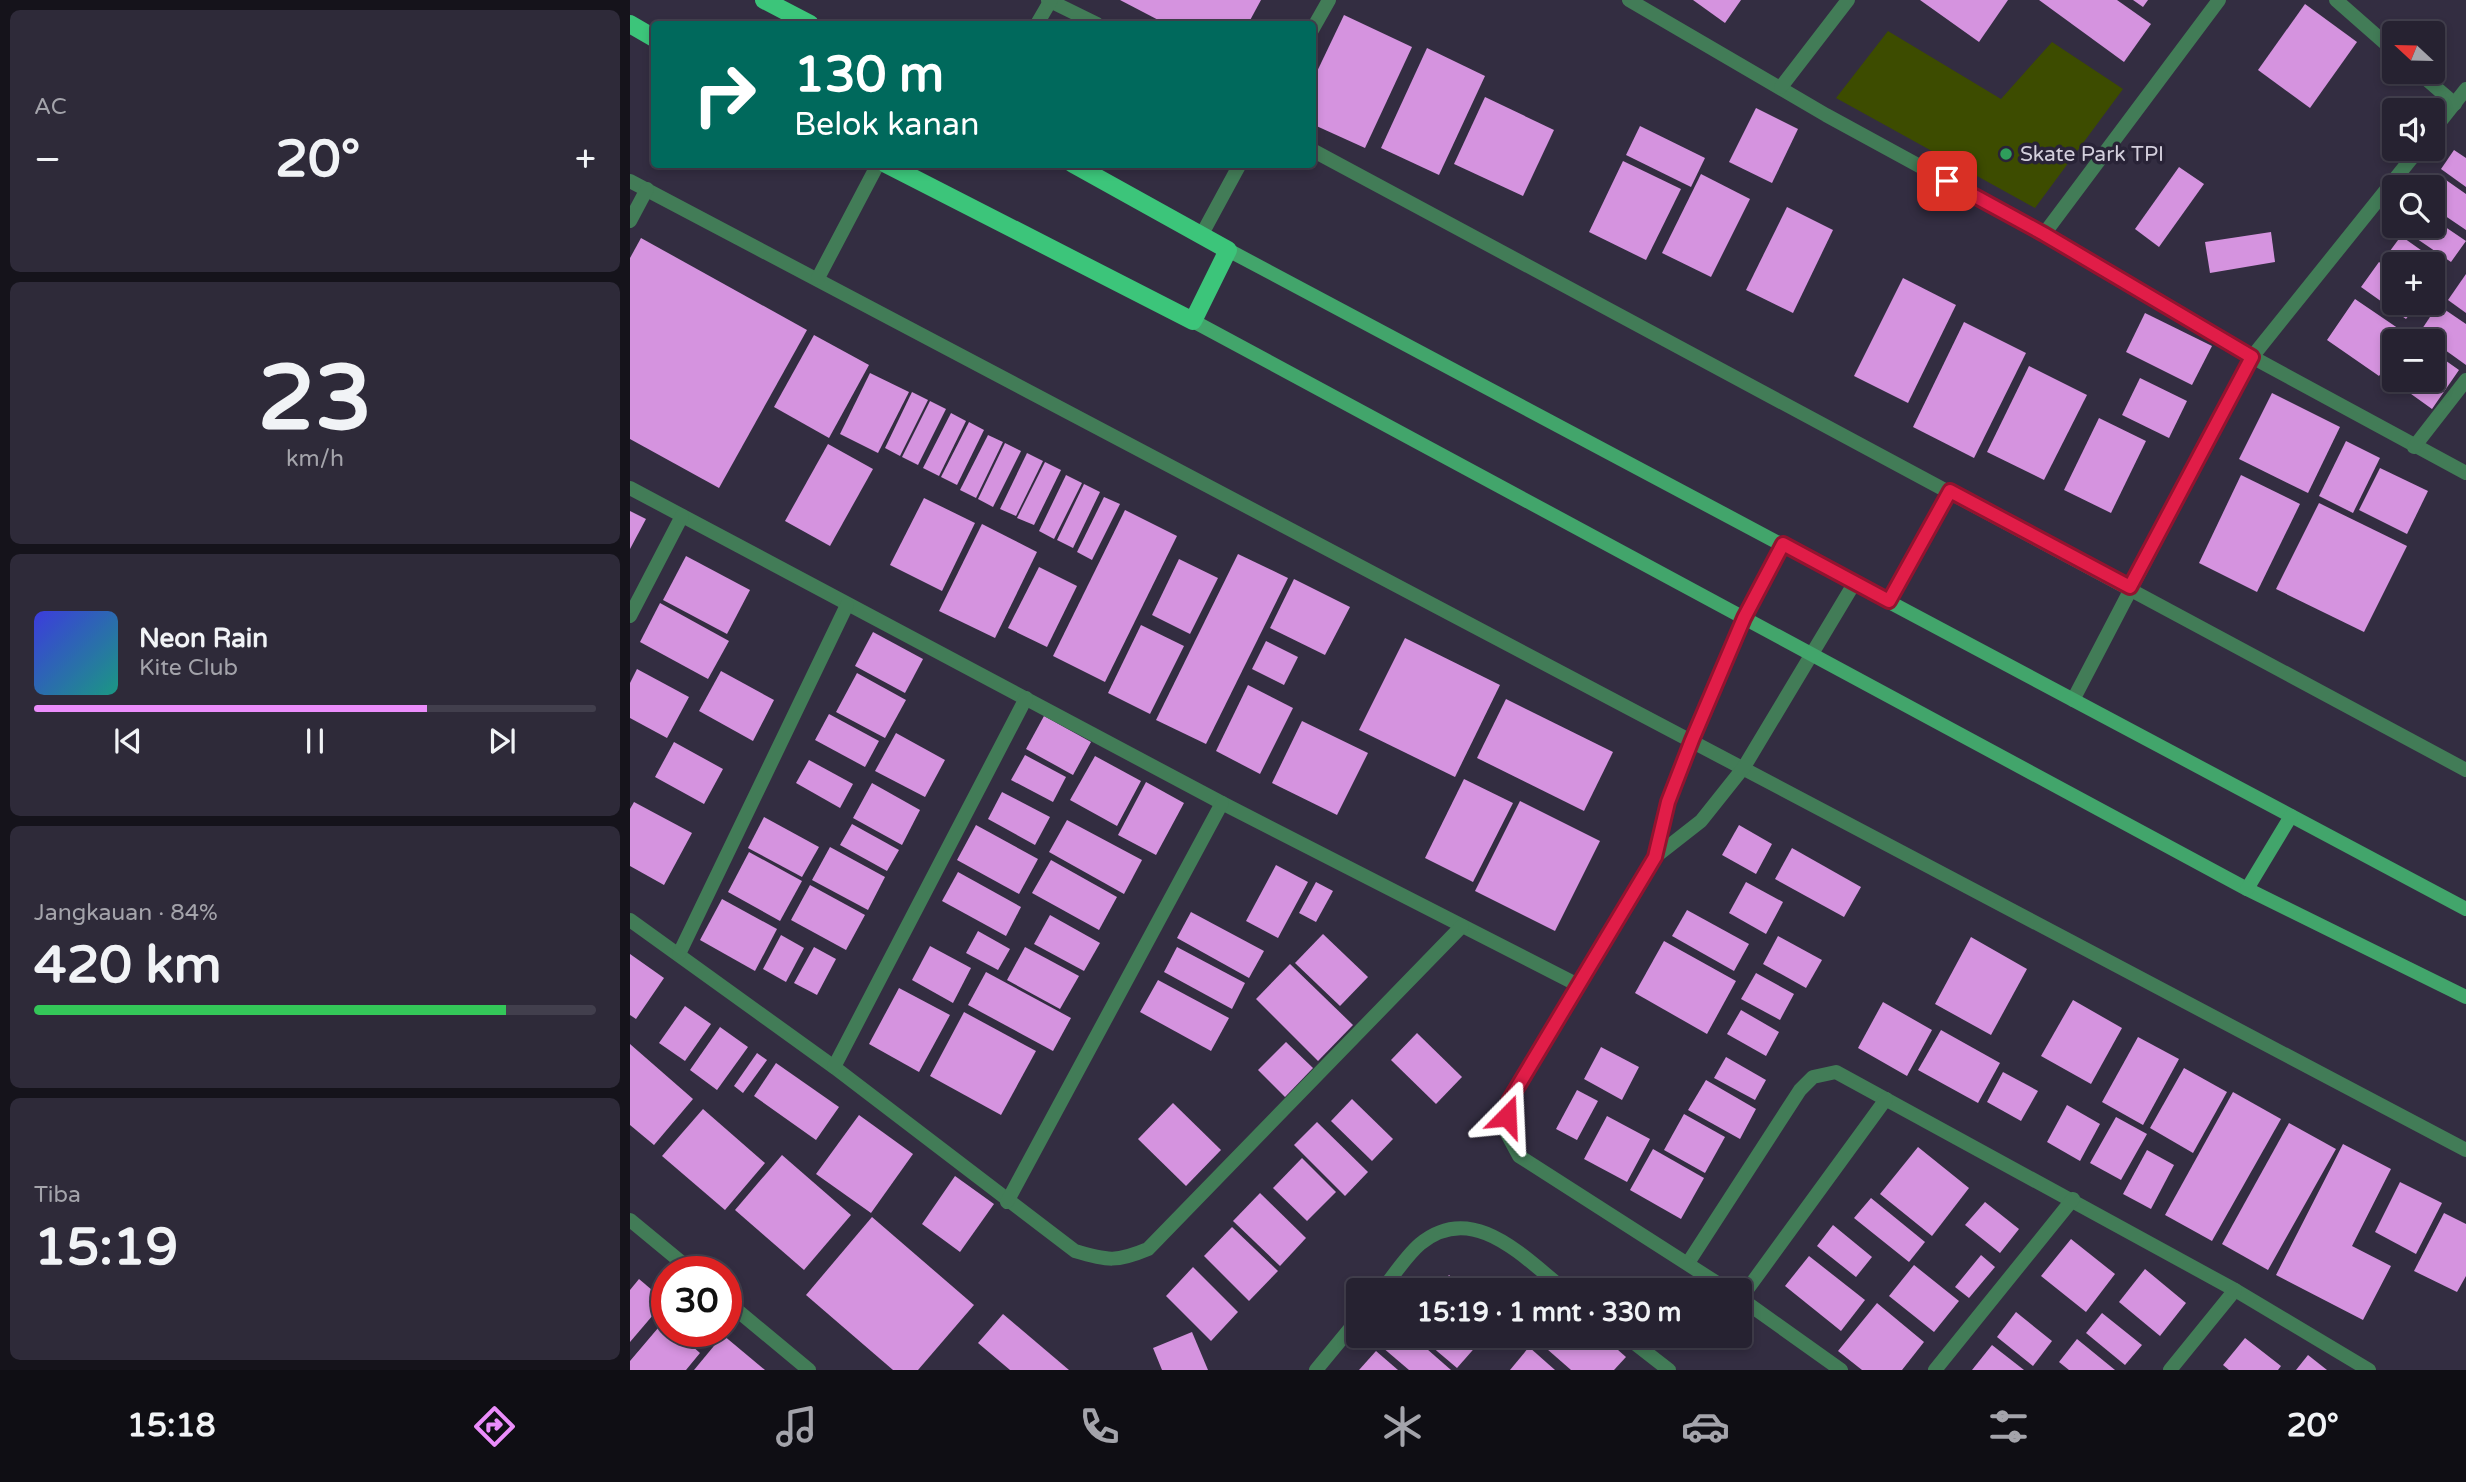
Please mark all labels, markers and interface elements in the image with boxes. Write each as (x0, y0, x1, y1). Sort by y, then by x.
north arrow (2382, 21, 2445, 84)
map controls (2382, 21, 2445, 392)
text: 130 m (794, 46, 944, 105)
icon: right (679, 49, 770, 140)
text: AC (34, 93, 67, 121)
button: sound (2382, 98, 2445, 161)
text: Belok kanan (794, 106, 979, 144)
text: 20° (275, 128, 360, 191)
text: − (34, 137, 61, 183)
text: + (575, 137, 596, 183)
place label: Skate Park TPI (2020, 142, 2164, 167)
marker: Skate Park TPI (1998, 146, 2014, 162)
pin (1917, 151, 1977, 211)
icon: arrive (1928, 162, 1966, 200)
button: search (2382, 175, 2445, 238)
button: + (2382, 252, 2445, 315)
button: − (2382, 329, 2445, 392)
text: 23 (258, 344, 372, 454)
text: km/h (286, 445, 344, 473)
text: Neon Rain (139, 623, 268, 654)
text: Kite Club (139, 654, 238, 682)
icon: previous (109, 722, 147, 760)
icon: pause (296, 722, 334, 760)
icon: next (483, 722, 521, 760)
text: Jangkauan · 84% (34, 899, 218, 927)
text: 420 km (34, 934, 222, 997)
position arrow (1470, 1079, 1544, 1153)
text: Tiba (34, 1181, 81, 1209)
text: 15:19 (34, 1216, 178, 1279)
speed limit sign: 30 (651, 1256, 742, 1347)
text: 15:19 · 1 mnt · 330 m (1417, 1297, 1681, 1328)
icon: directions (470, 1402, 519, 1451)
icon: music (772, 1402, 821, 1451)
icon: phone (1075, 1402, 1124, 1451)
icon: climate (1378, 1402, 1427, 1451)
icon: car (1681, 1402, 1730, 1451)
icon: filters (1984, 1402, 2033, 1451)
text: 15:18 (127, 1407, 216, 1445)
text: 20° (2287, 1407, 2339, 1445)

